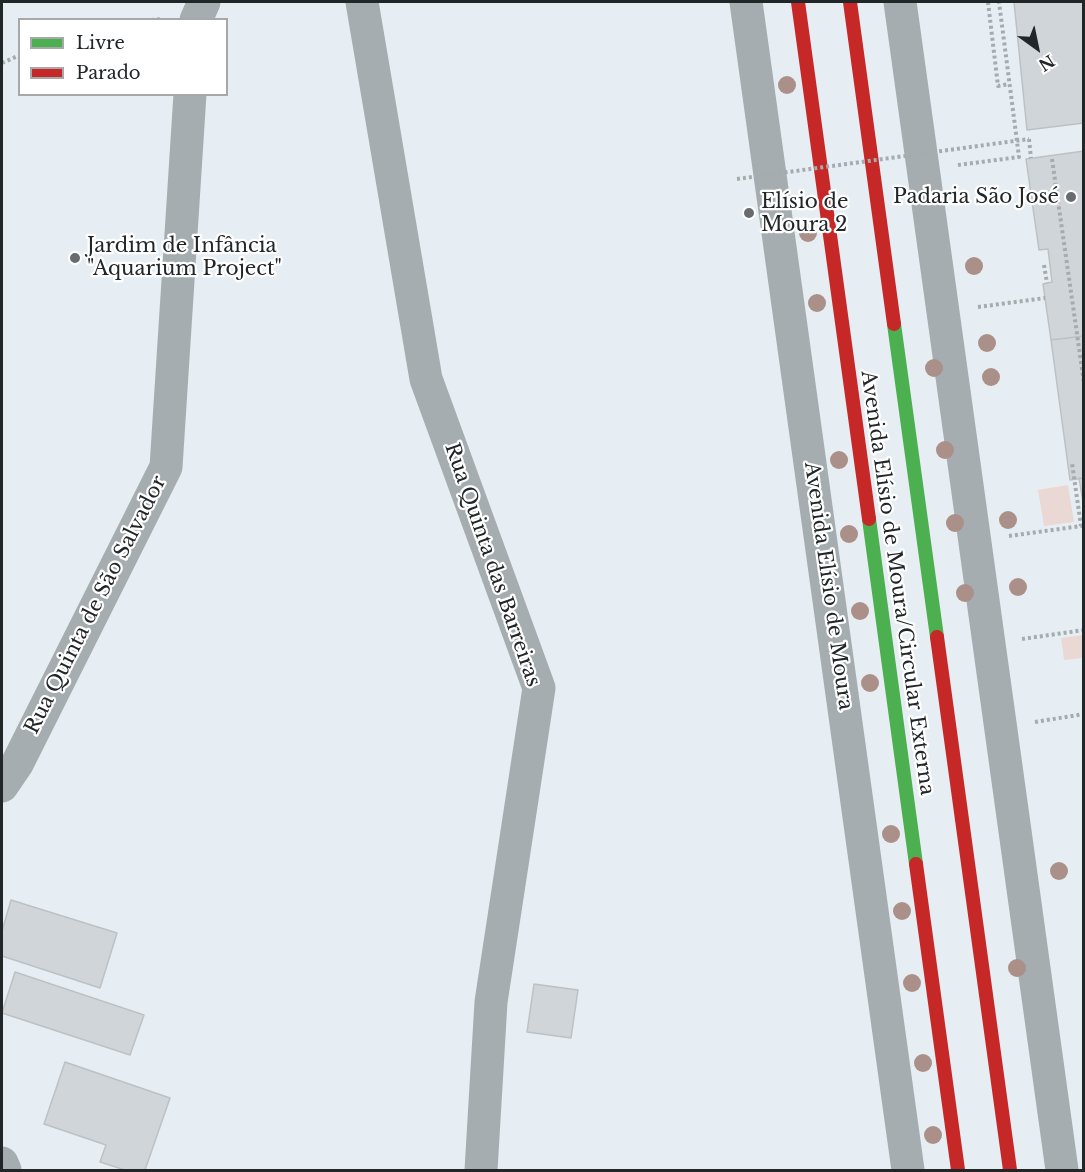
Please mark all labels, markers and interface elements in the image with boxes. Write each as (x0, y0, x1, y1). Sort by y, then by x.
legend (18, 18, 228, 96)
north arrow (1007, 18, 1067, 78)
text: Livre (76, 32, 125, 54)
text: N (1035, 51, 1059, 76)
text: Parado (76, 62, 141, 84)
place label: Padaria São José (893, 185, 1059, 209)
place label: Elísio de Moura 2 (761, 190, 849, 237)
marker: Padaria São José (1064, 190, 1078, 204)
marker: Elísio de Moura 2 (742, 206, 756, 220)
place label: Jardim de Infância "Aquarium Project" (87, 234, 282, 281)
marker: Jardim de Infância "Aquarium Project" (68, 251, 82, 265)
street label: Avenida Elísio de Moura/Circular Externa (855, 369, 939, 797)
street label: Rua Quinta das Barreiras (439, 440, 545, 690)
street label: Avenida Elísio de Moura (799, 461, 857, 711)
street label: Rua Quinta de São Salvador (20, 472, 172, 738)

